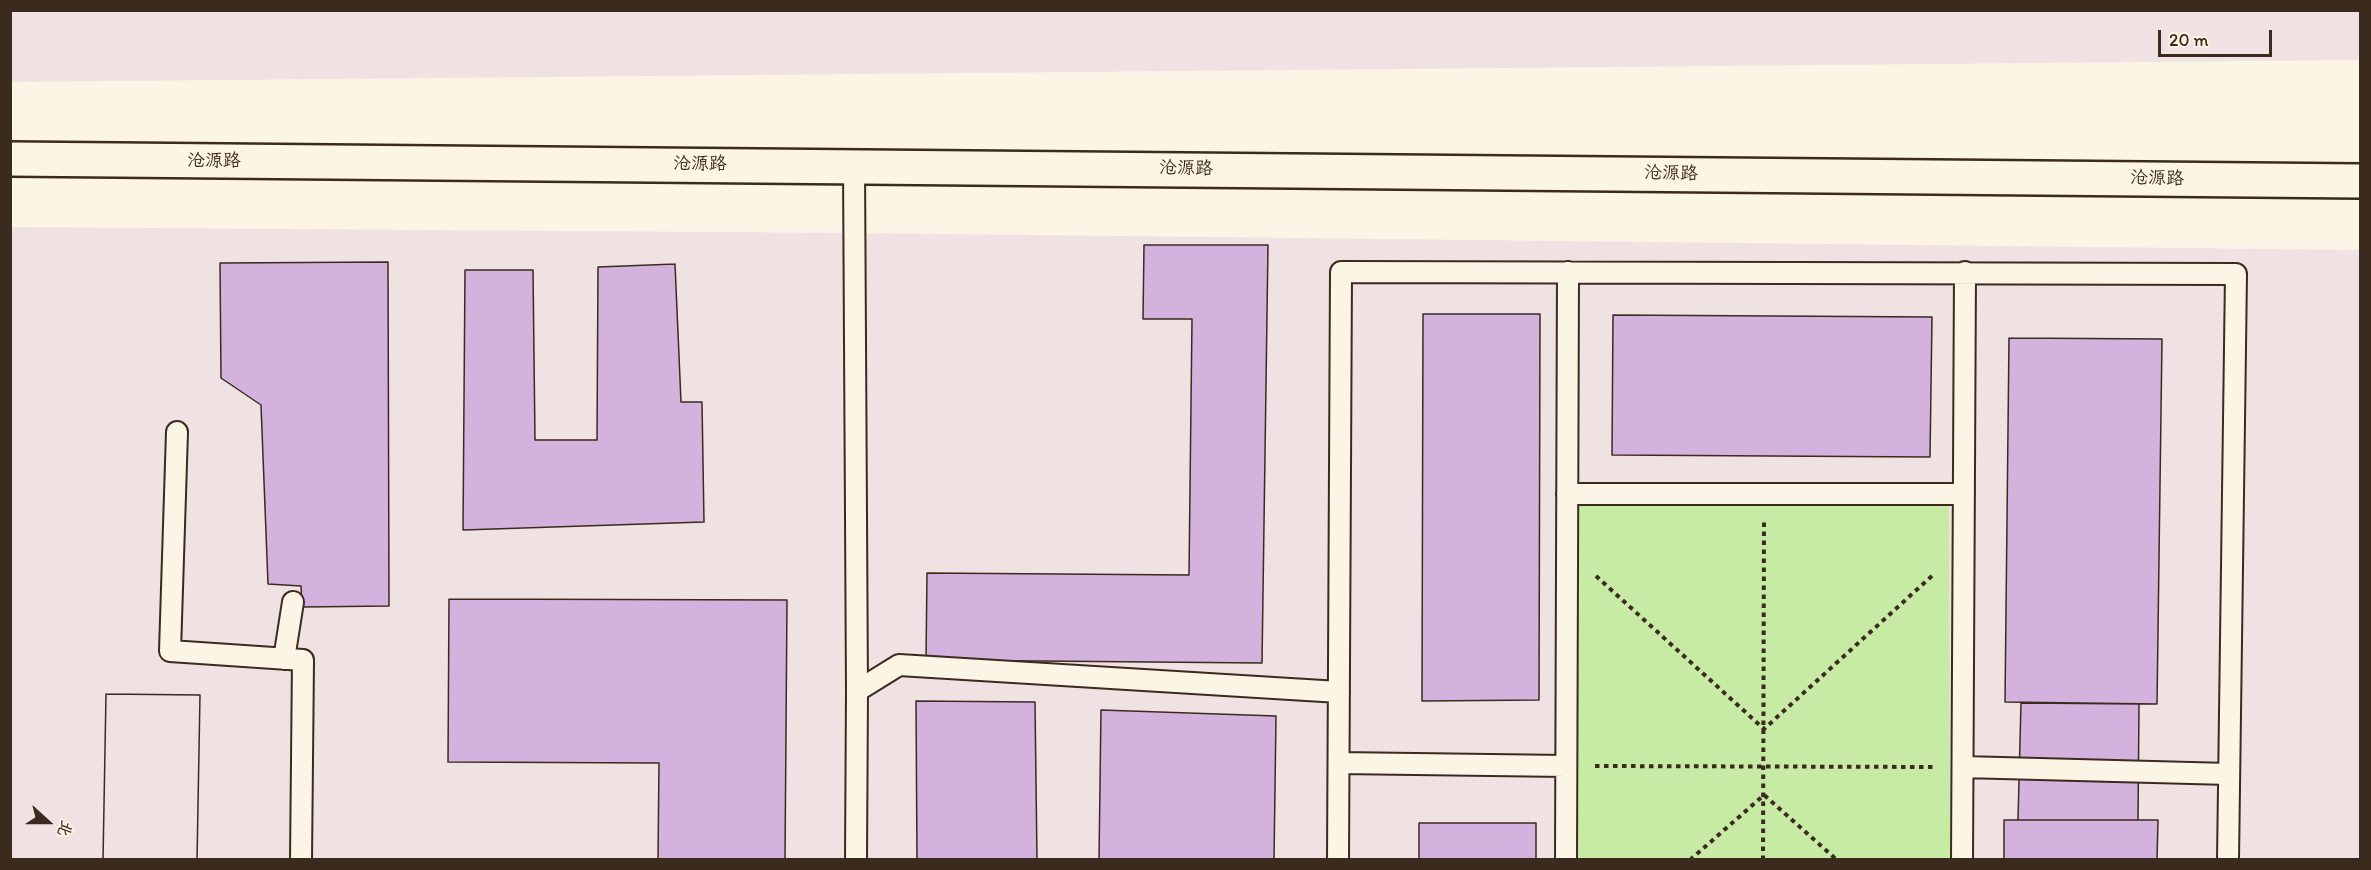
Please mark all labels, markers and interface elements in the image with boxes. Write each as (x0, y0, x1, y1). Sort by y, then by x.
scale bar (2161, 18, 2275, 56)
text: 20 m (2169, 29, 2209, 51)
street label: 沧源路 (187, 150, 241, 172)
street label: 沧源路 (673, 153, 727, 175)
street label: 沧源路 (1159, 158, 1213, 180)
street label: 沧源路 (1644, 163, 1698, 185)
street label: 沧源路 (2130, 168, 2184, 190)
north arrow (18, 792, 78, 852)
text: 北 (54, 818, 77, 840)

